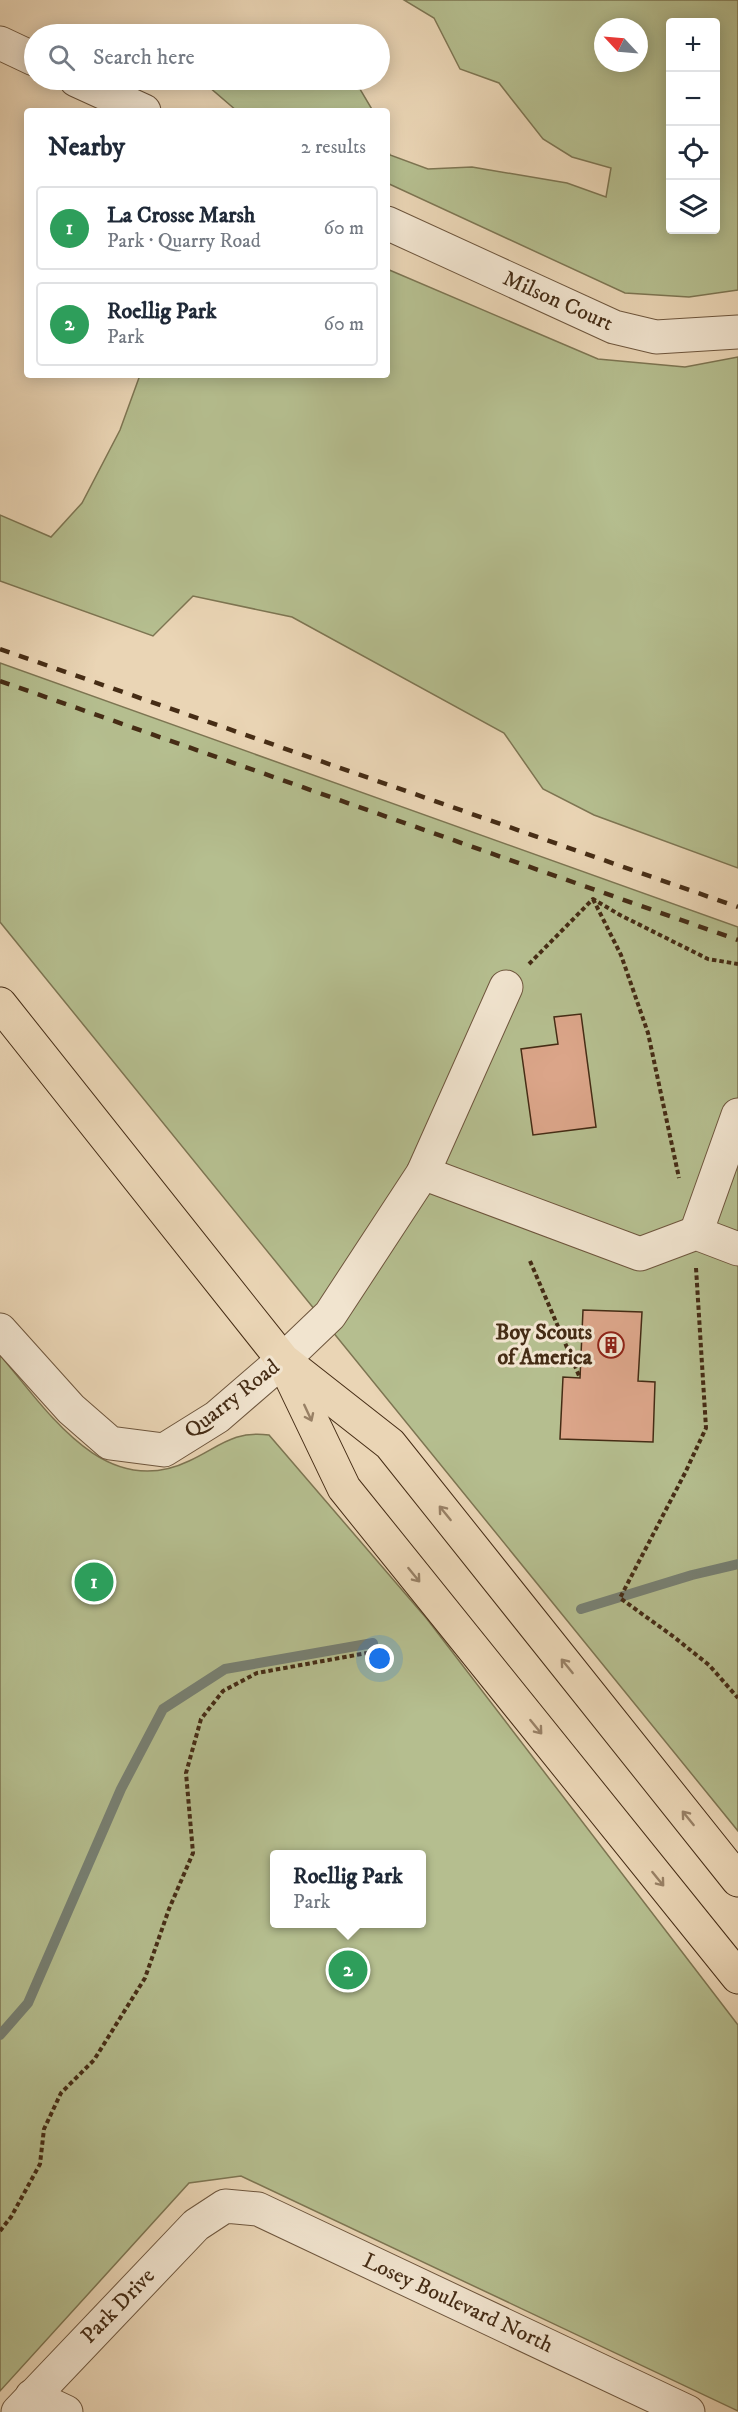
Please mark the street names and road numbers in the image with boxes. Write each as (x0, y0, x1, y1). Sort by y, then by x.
street label: Milson Court (499, 265, 617, 337)
street label: Quarry Road (179, 1353, 285, 1445)
street label: Losey Boulevard North (359, 2247, 558, 2359)
street label: Park Drive (75, 2263, 161, 2349)

